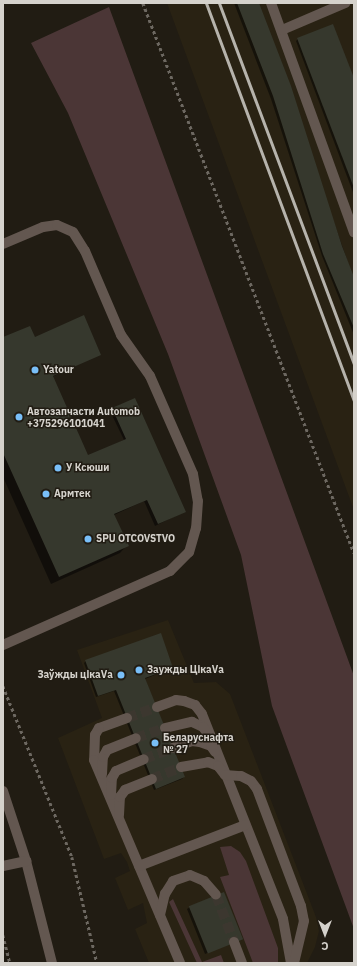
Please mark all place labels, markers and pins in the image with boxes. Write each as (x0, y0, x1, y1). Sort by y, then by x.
place label: Yatour (43, 364, 74, 376)
marker: Yatour (30, 365, 40, 375)
place label: Автозапчасти Automob +375296101041 (27, 405, 140, 428)
marker: Автозапчасти Automob +375296101041 (14, 412, 24, 422)
place label: У Ксюши (66, 462, 109, 474)
marker: У Ксюши (53, 463, 63, 473)
place label: Армтек (54, 488, 91, 500)
marker: Армтек (41, 489, 51, 499)
place label: SPU OTCOVSTVO (96, 533, 175, 545)
marker: SPU OTCOVSTVO (83, 534, 93, 544)
place label: Заужды ЦікаVа (147, 664, 224, 676)
marker: Заужды ЦікаVа (134, 665, 144, 675)
place label: Заўжды цікаVа (37, 669, 113, 681)
marker: Заўжды цікаVа (116, 670, 126, 680)
place label: Беларуснафта № 27 (163, 731, 234, 754)
marker: Беларуснафта № 27 (150, 738, 160, 748)

